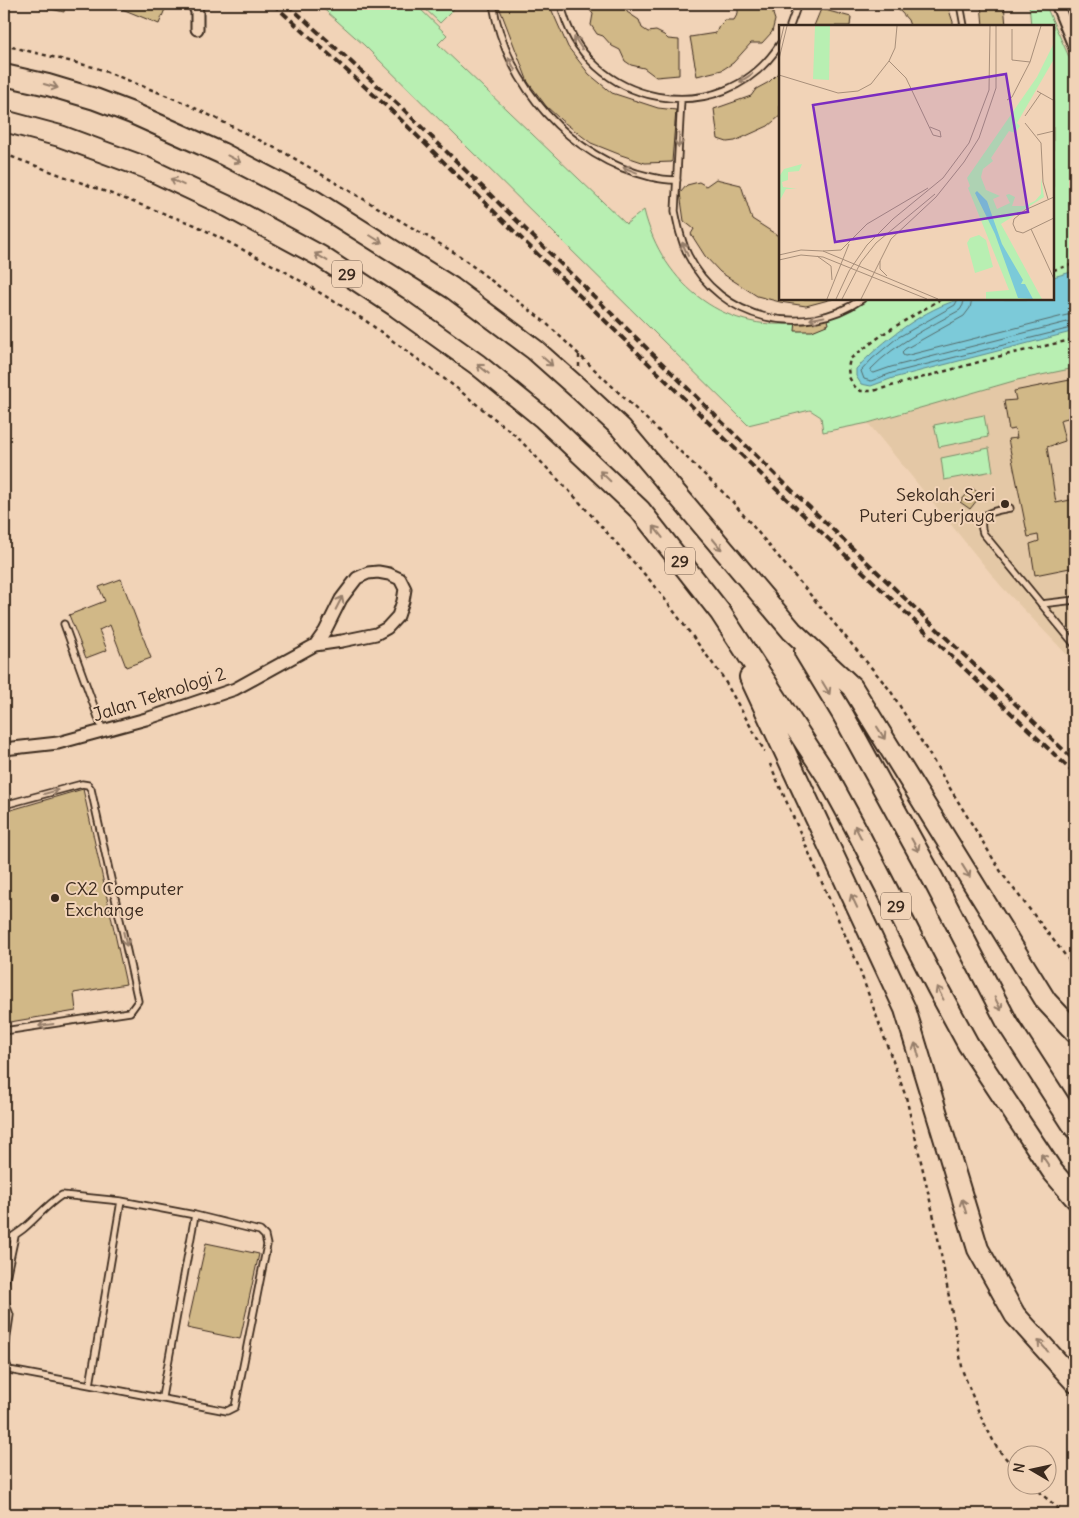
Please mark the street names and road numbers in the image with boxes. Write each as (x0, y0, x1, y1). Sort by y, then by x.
road number: 29 (332, 260, 362, 288)
road number: 29 (665, 548, 695, 574)
street label: Jalan Teknologi 2 (90, 662, 228, 726)
road number: 29 (881, 892, 911, 919)

